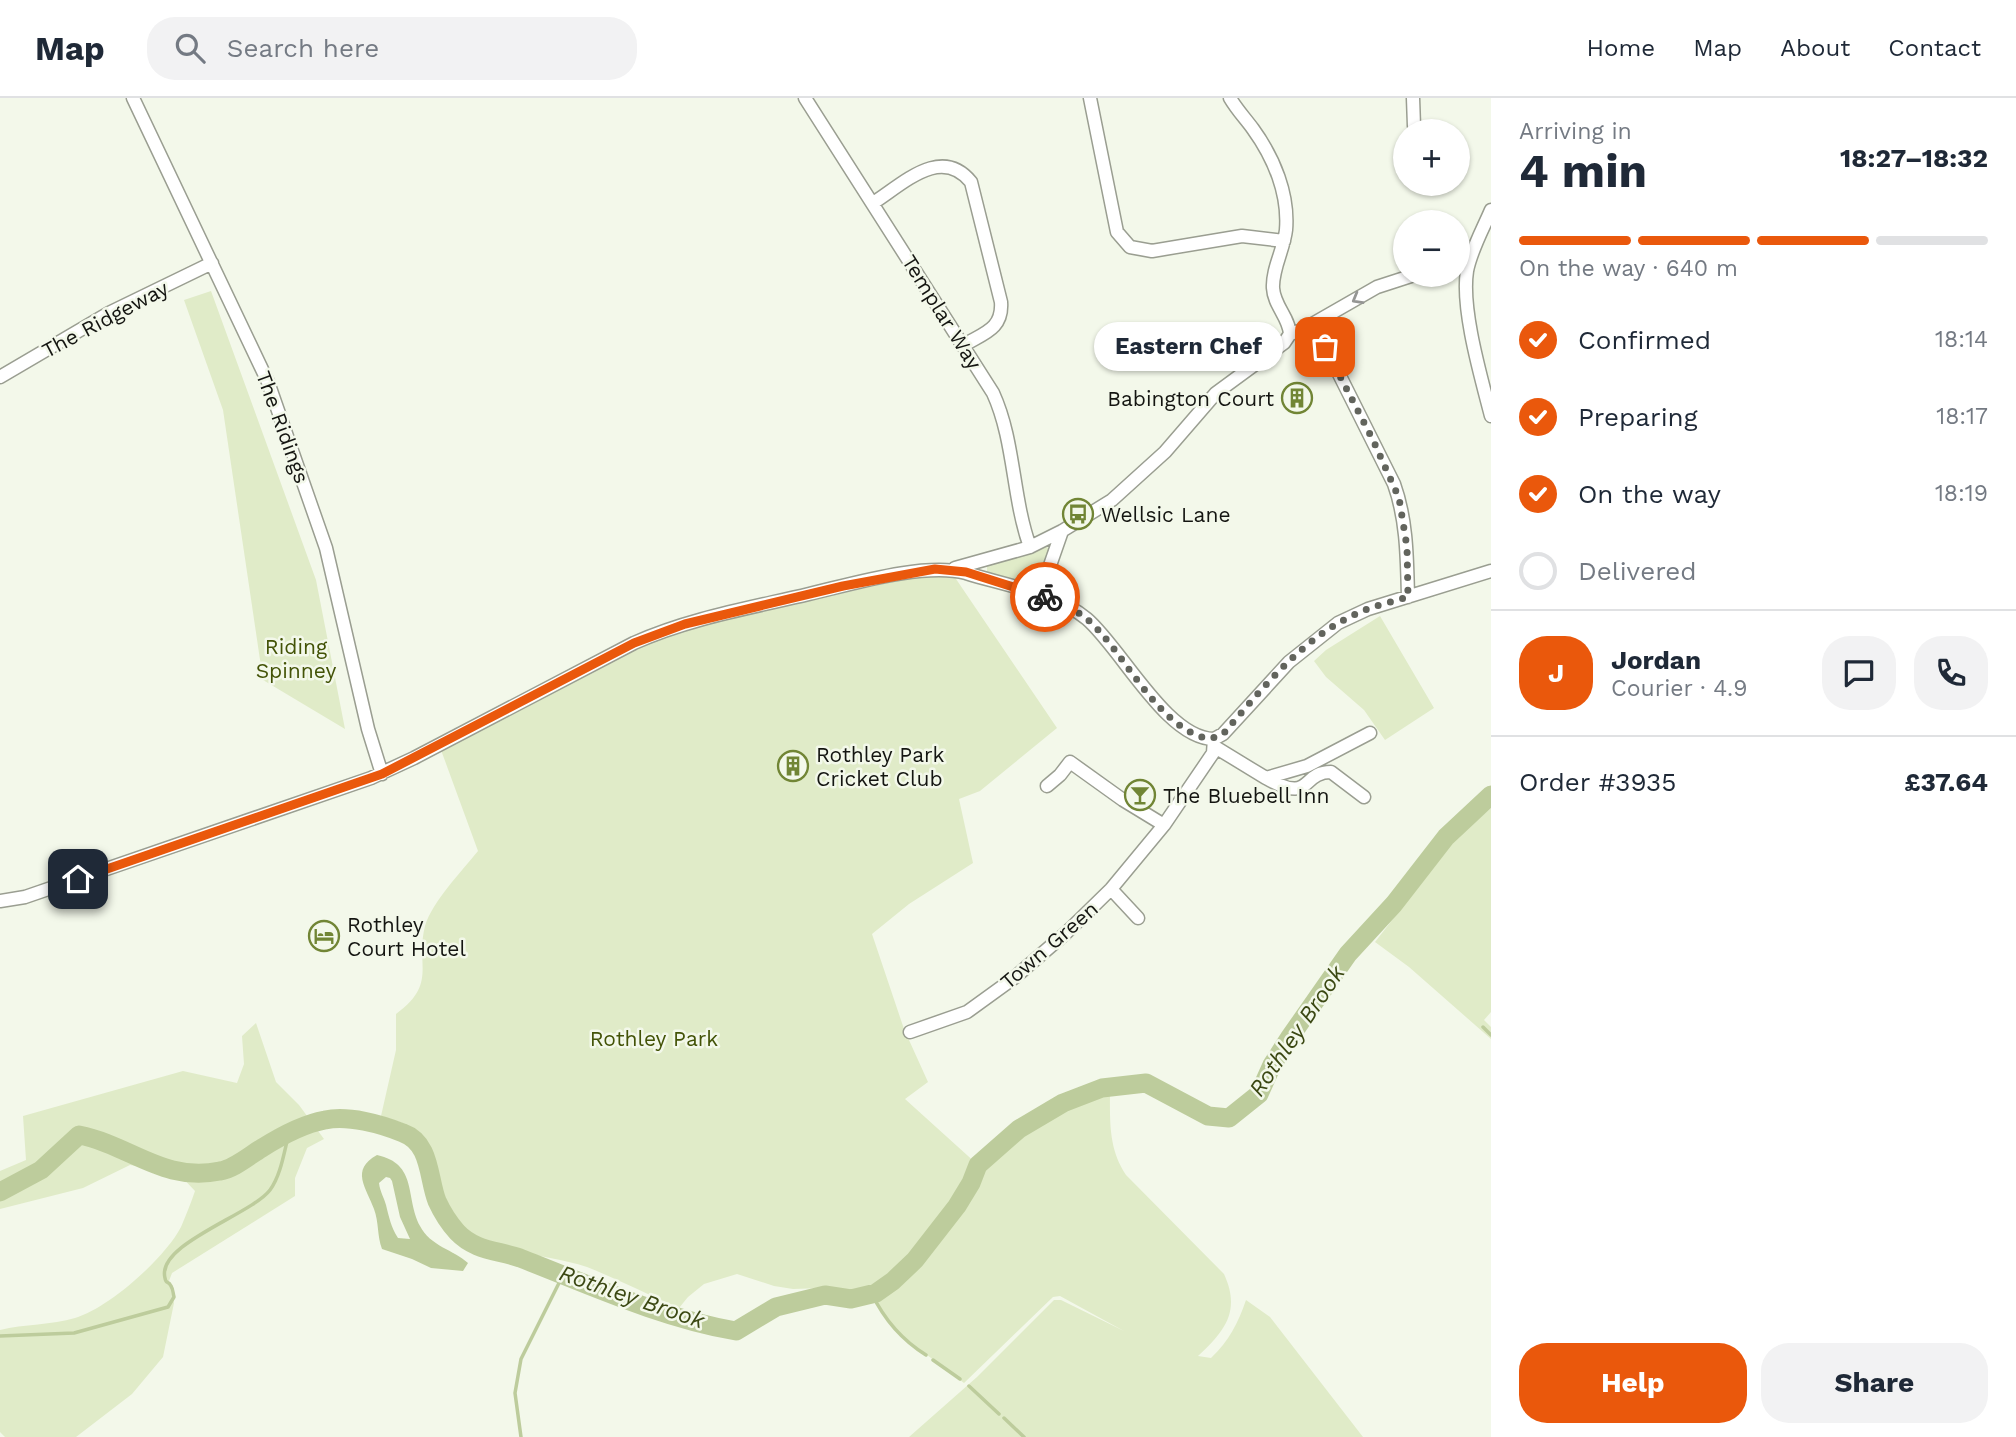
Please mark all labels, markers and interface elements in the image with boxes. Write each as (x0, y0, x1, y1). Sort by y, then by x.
search box (147, 17, 637, 80)
text: Map (35, 29, 105, 68)
icon: search (171, 29, 209, 67)
text: Search here (227, 33, 379, 63)
text: Home (1587, 34, 1655, 62)
text: Map (1693, 34, 1742, 62)
text: About (1780, 34, 1850, 62)
text: Contact (1888, 34, 1981, 62)
text: Arriving in (1519, 118, 1632, 145)
map controls (1393, 119, 1470, 287)
button: + (1393, 119, 1470, 196)
text: 18:27–18:32 (1840, 143, 1988, 173)
text: 4 min (1519, 144, 1647, 198)
button: − (1393, 210, 1470, 287)
street label: Templar Way (897, 250, 987, 374)
text: On the way · 640 m (1519, 255, 1738, 282)
street label: The Ridgeway (37, 275, 173, 363)
one-way arrow (1351, 291, 1364, 304)
pin (1295, 317, 1355, 377)
icon: check (1519, 321, 1557, 359)
callout: Eastern Chef (1094, 322, 1283, 372)
text: Confirmed (1578, 325, 1711, 355)
text: 18:14 (1935, 326, 1988, 353)
icon: bag (1306, 328, 1344, 366)
text: Eastern Chef (1115, 333, 1262, 360)
street label: The Ridings (251, 367, 315, 487)
building icon: Babington Court (1280, 381, 1314, 415)
place label: Babington Court (1107, 386, 1274, 411)
icon: check (1519, 398, 1557, 436)
text: Preparing (1578, 402, 1698, 432)
text: 18:17 (1936, 403, 1988, 430)
icon: check (1519, 475, 1557, 513)
text: On the way (1578, 479, 1721, 509)
text: 18:19 (1935, 480, 1988, 507)
bus stop icon: Wellsic Lane (1061, 497, 1095, 531)
place label: Wellsic Lane (1101, 502, 1231, 527)
text: Delivered (1578, 556, 1697, 586)
courier (1010, 562, 1080, 632)
icon: bike (1026, 578, 1064, 616)
park label: Riding Spinney (256, 634, 336, 683)
button: chat (1822, 636, 1896, 710)
button: phone (1914, 636, 1988, 710)
text: Jordan (1611, 645, 1701, 675)
text: J (1548, 658, 1564, 688)
text: Courier · 4.9 (1611, 675, 1747, 702)
place label: Rothley Park Cricket Club (816, 742, 945, 791)
building icon: Rothley Park Cricket Club (776, 749, 810, 783)
text: Order #3935 (1519, 767, 1676, 797)
text: £37.64 (1904, 767, 1988, 797)
bar icon: The Bluebell Inn (1123, 778, 1157, 812)
place label: The Bluebell Inn (1163, 783, 1329, 808)
pin (48, 849, 108, 909)
icon: home (59, 860, 97, 898)
street label: Town Green (995, 896, 1103, 994)
place label: Rothley Court Hotel (347, 912, 466, 961)
hotel icon: Rothley Court Hotel (307, 919, 341, 953)
water label: Rothley Brook (1243, 959, 1351, 1102)
park label: Rothley Park (590, 1026, 718, 1051)
water label: Rothley Brook (556, 1259, 710, 1335)
button: Help (1519, 1343, 1747, 1423)
button: Share (1761, 1343, 1988, 1423)

